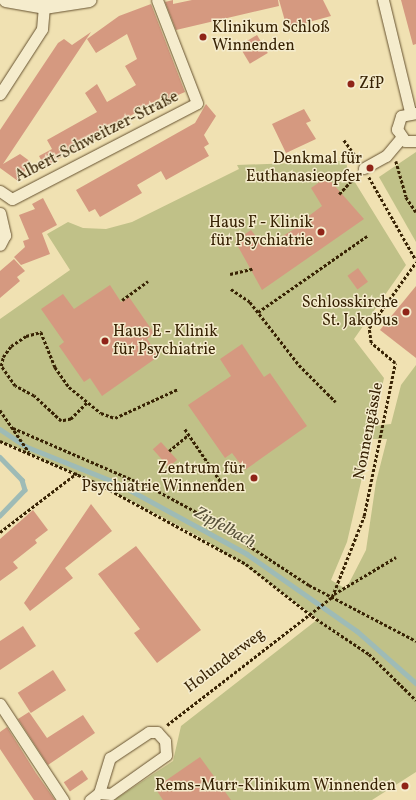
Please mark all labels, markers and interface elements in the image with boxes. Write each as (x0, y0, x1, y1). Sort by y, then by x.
place label: Klinikum Schloß Winnenden (212, 18, 330, 56)
marker: Klinikum Schloß Winnenden (197, 31, 209, 43)
place label: ZfP (359, 74, 384, 94)
marker: ZfP (346, 79, 356, 89)
street label: Albert-Schweitzer-Straße (12, 87, 182, 187)
place label: Denkmal für Euthanasieopfer (246, 149, 362, 187)
marker: Denkmal für Euthanasieopfer (365, 163, 375, 173)
place label: Haus F - Klinik für Psychiatrie (208, 213, 313, 251)
marker: Haus F - Klinik für Psychiatrie (316, 227, 326, 237)
place label: Schlosskirche St. Jakobus (302, 293, 398, 331)
marker: Schlosskirche St. Jakobus (401, 307, 411, 317)
place label: Haus E - Klinik für Psychiatrie (113, 322, 218, 360)
marker: Haus E - Klinik für Psychiatrie (100, 336, 110, 346)
street label: Nonnengässle (350, 381, 388, 481)
place label: Zentrum für Psychiatrie Winnenden (81, 459, 245, 497)
marker: Zentrum für Psychiatrie Winnenden (248, 472, 260, 484)
water label: Zipfelbach (191, 503, 259, 553)
street label: Holunderweg (181, 625, 269, 697)
place label: Rems-Murr-Klinikum Winnenden (154, 776, 396, 796)
marker: Rems-Murr-Klinikum Winnenden (399, 780, 411, 792)

